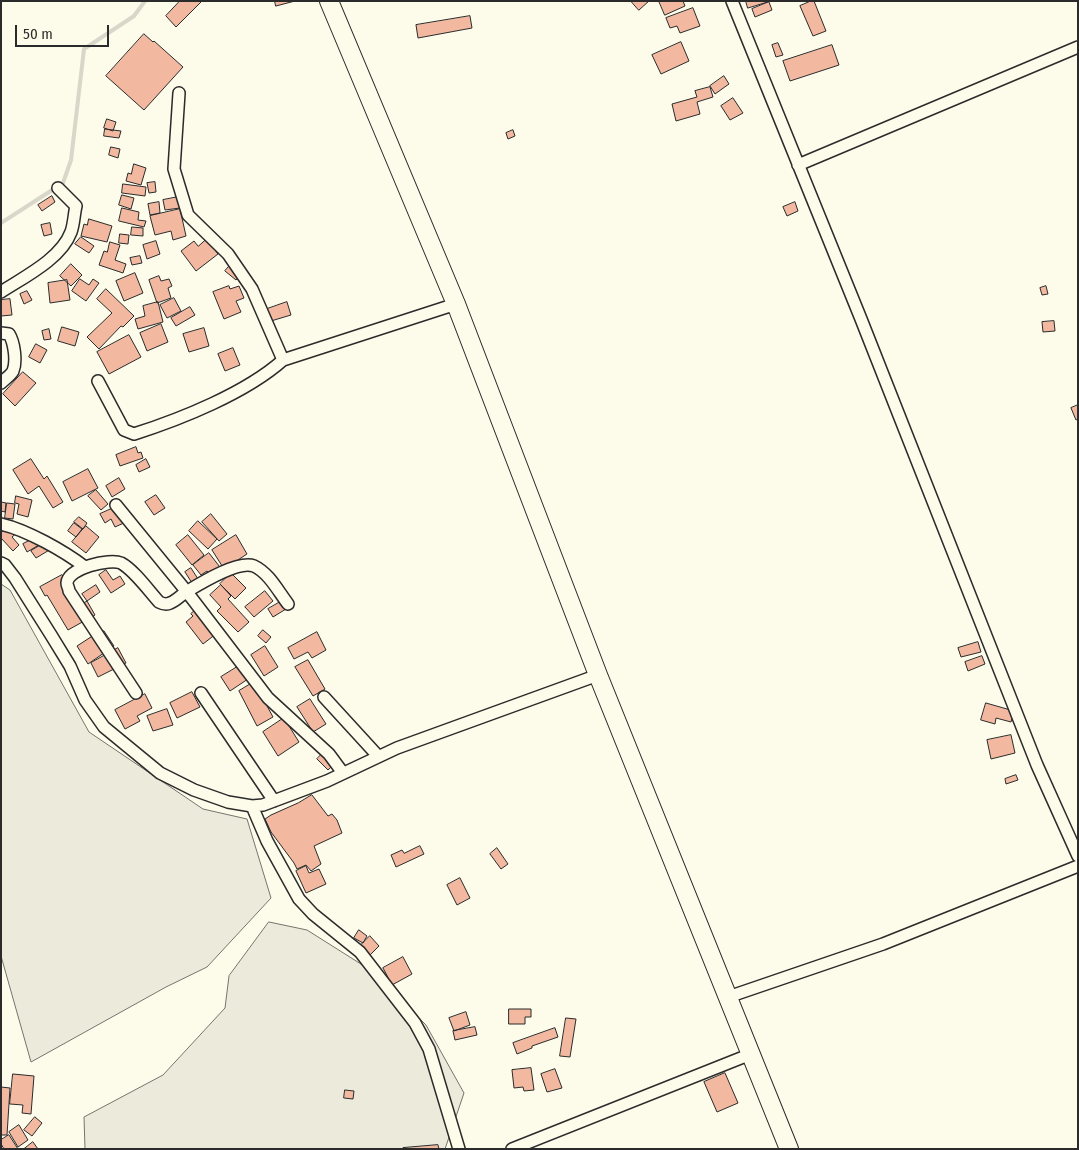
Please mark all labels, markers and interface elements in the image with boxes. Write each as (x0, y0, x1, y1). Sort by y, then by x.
scale bar (18, 15, 111, 47)
text: 50 m (23, 25, 53, 43)

